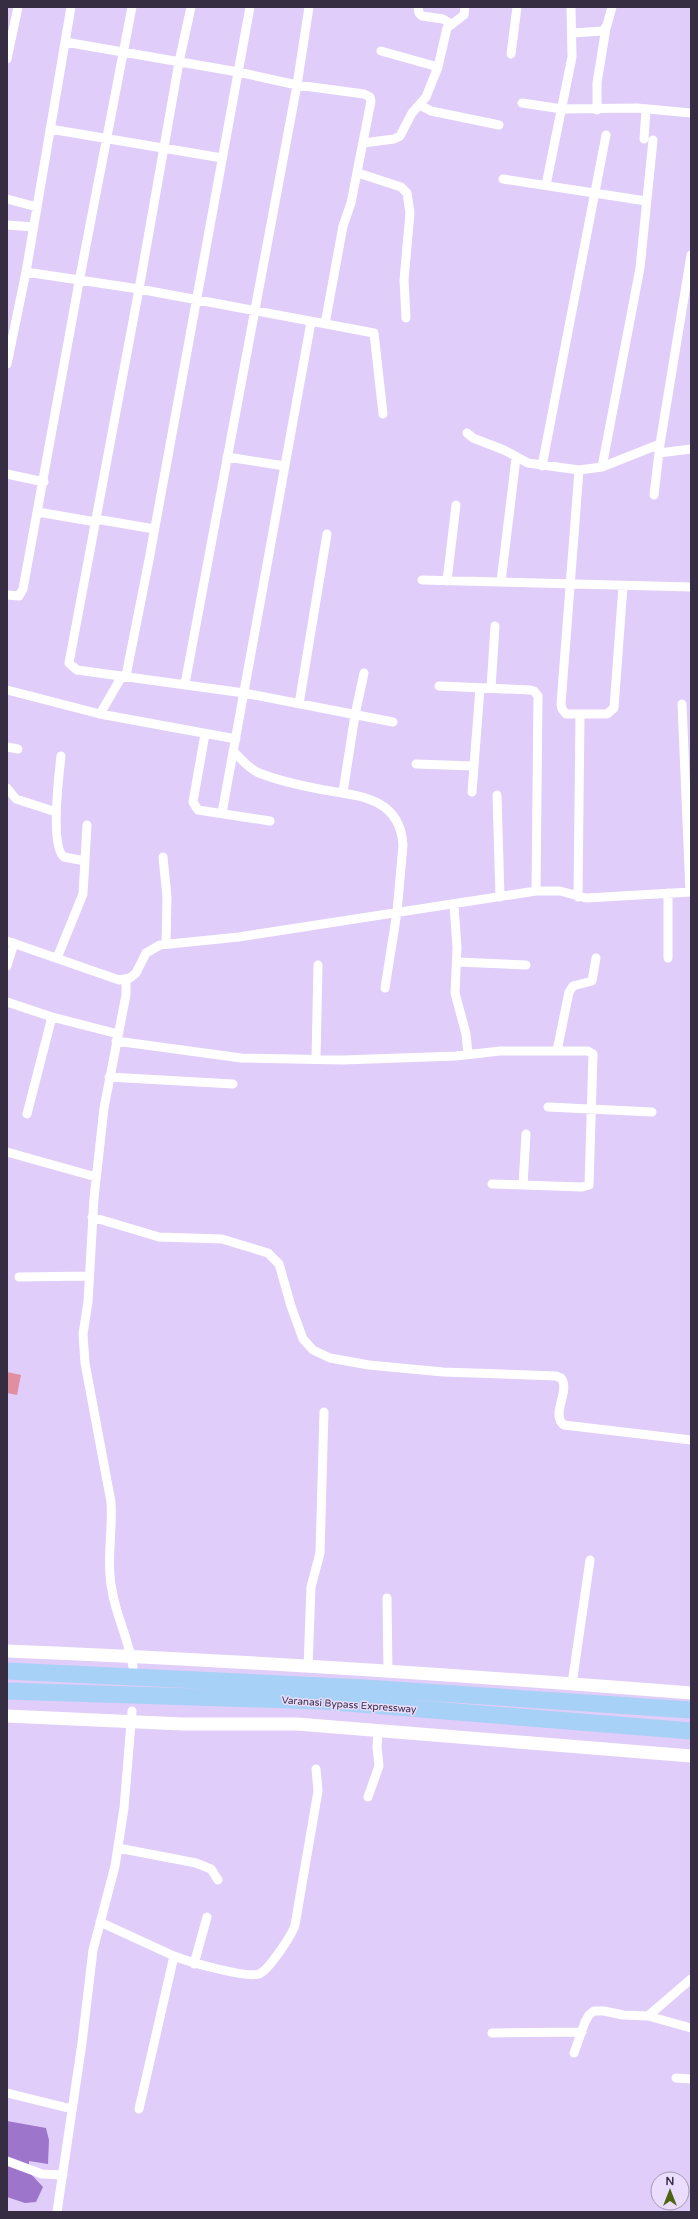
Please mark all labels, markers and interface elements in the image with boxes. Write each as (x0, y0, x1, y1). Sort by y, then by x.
street label: Varanasi Bypass Expressway (281, 1694, 417, 1716)
north arrow (650, 2171, 690, 2211)
text: N (666, 2175, 674, 2188)

